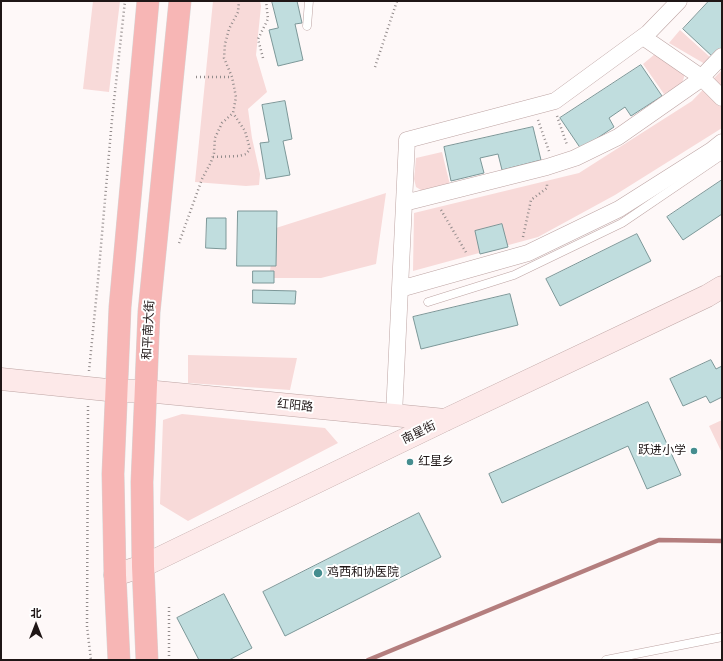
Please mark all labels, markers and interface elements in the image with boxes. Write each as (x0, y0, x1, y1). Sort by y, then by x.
street label: 和平南大街 (140, 300, 158, 360)
street label: 红阳路 (276, 397, 314, 415)
street label: 南星街 (400, 419, 438, 447)
place label: 跃进小学 (638, 444, 686, 458)
marker: 跃进小学 (689, 446, 699, 456)
place label: 红星乡 (418, 455, 454, 469)
marker: 红星乡 (405, 457, 415, 467)
place label: 鸡西和协医院 (327, 566, 399, 580)
marker: 鸡西和协医院 (312, 567, 324, 579)
north arrow (16, 605, 56, 645)
text: 北 (31, 607, 42, 619)

